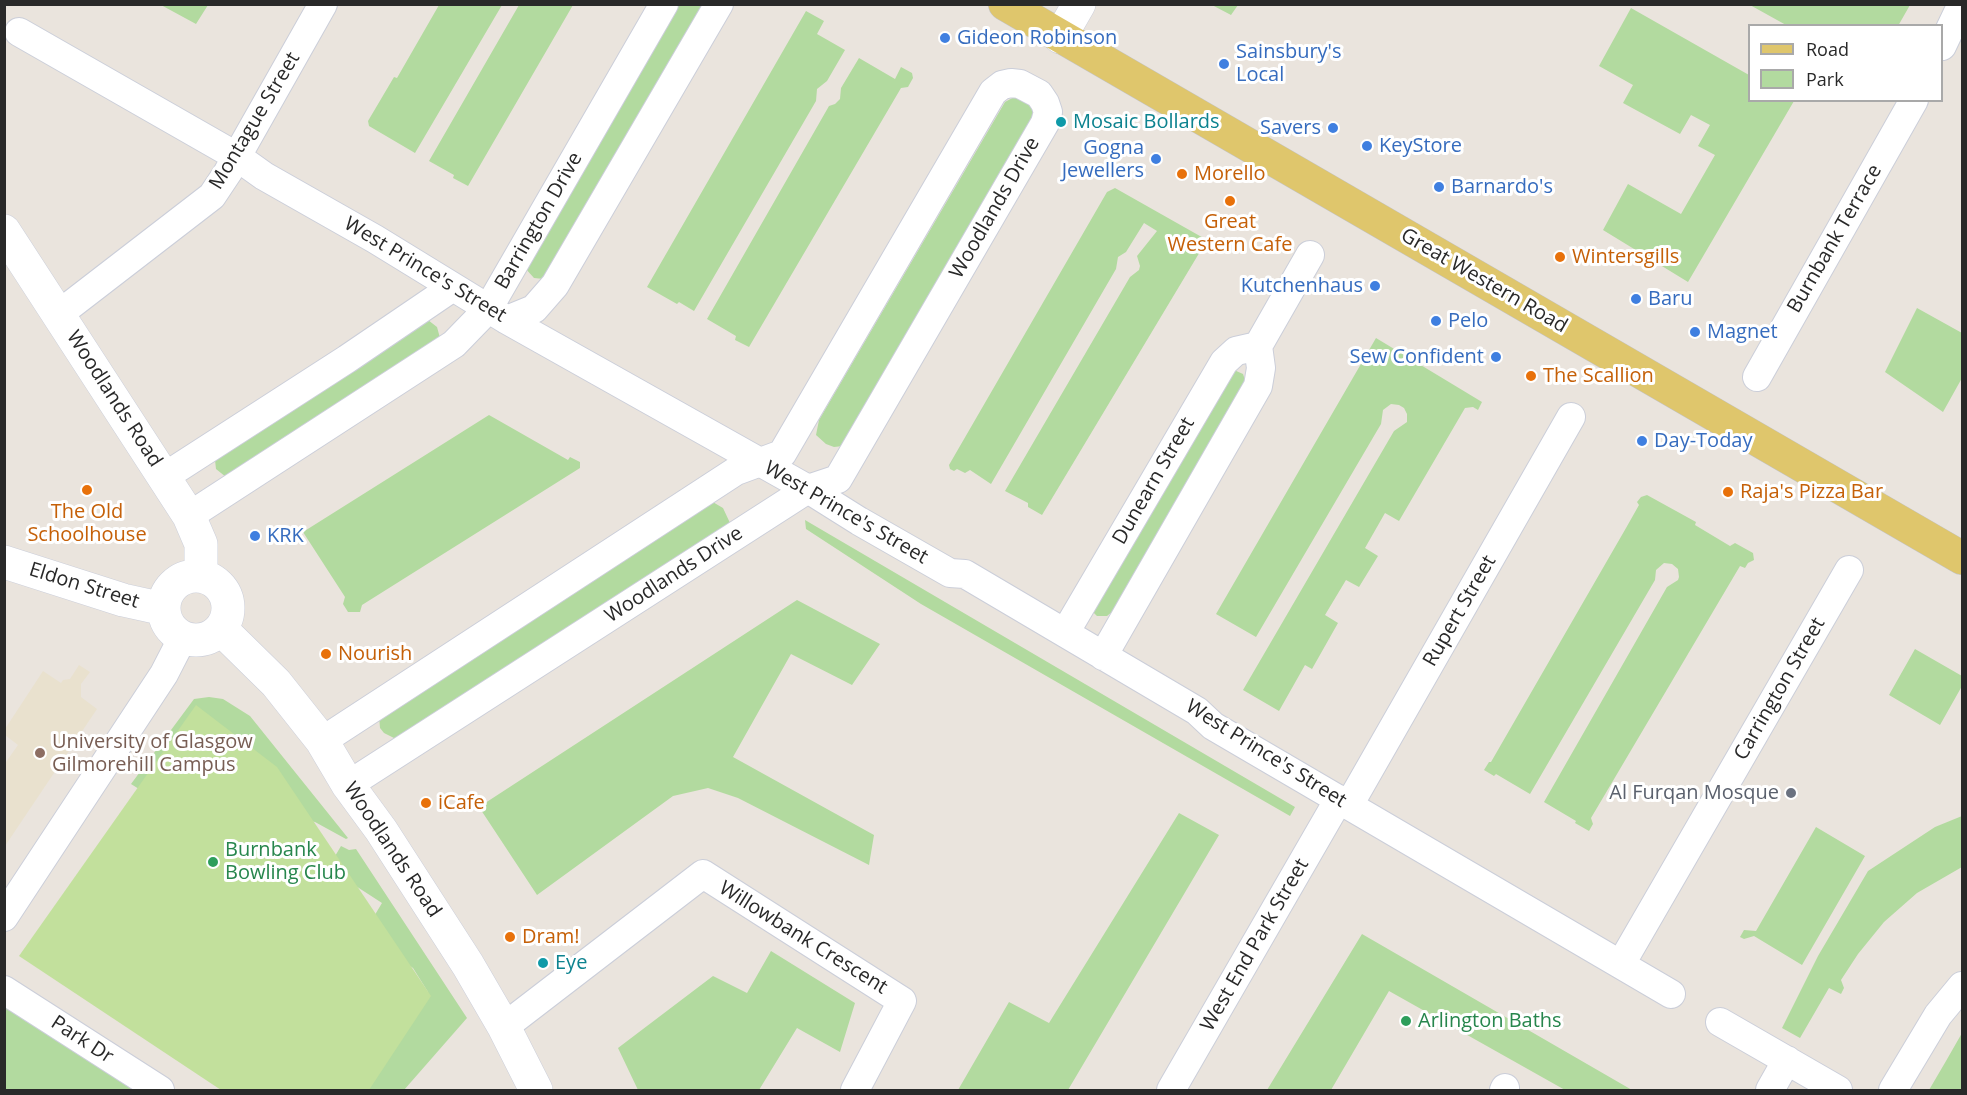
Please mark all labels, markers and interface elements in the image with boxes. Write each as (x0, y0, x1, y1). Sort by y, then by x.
legend (1748, 24, 1943, 102)
place label: Gideon Robinson (957, 26, 1117, 50)
marker: Gideon Robinson (938, 31, 952, 45)
text: Road (1806, 37, 1849, 61)
place label: Sainsbury's Local (1236, 40, 1342, 87)
street label: Montague Street (205, 48, 305, 194)
marker: Sainsbury's Local (1217, 57, 1231, 71)
text: Park (1806, 67, 1844, 91)
place label: Mosaic Bollards (1073, 110, 1220, 134)
marker: Mosaic Bollards (1054, 115, 1068, 129)
place label: Savers (1260, 116, 1321, 140)
marker: Savers (1326, 121, 1340, 135)
street label: Woodlands Drive (945, 133, 1045, 283)
place label: KeyStore (1379, 134, 1462, 158)
place label: Gogna Jewellers (1062, 136, 1144, 183)
marker: KeyStore (1360, 139, 1374, 153)
street label: Barrington Drive (490, 148, 588, 294)
marker: Gogna Jewellers (1149, 152, 1163, 166)
street label: Burnbank Terrace (1783, 160, 1887, 318)
place label: Morello (1194, 162, 1266, 186)
marker: Morello (1175, 167, 1189, 181)
place label: Barnardo's (1451, 175, 1553, 199)
marker: Barnardo's (1432, 180, 1446, 194)
marker: Great Western Cafe (1223, 194, 1237, 208)
place label: Great Western Cafe (1168, 210, 1292, 257)
street label: West Prince's Street (340, 212, 510, 328)
street label: Great Western Road (1396, 224, 1572, 338)
place label: Wintersgills (1572, 245, 1679, 269)
marker: Wintersgills (1553, 250, 1567, 264)
place label: Kutchenhaus (1241, 274, 1363, 298)
marker: Kutchenhaus (1368, 279, 1382, 293)
place label: Baru (1648, 287, 1692, 311)
marker: Baru (1629, 292, 1643, 306)
place label: Pelo (1448, 309, 1488, 333)
marker: Pelo (1429, 314, 1443, 328)
place label: Magnet (1707, 320, 1778, 344)
marker: Magnet (1688, 325, 1702, 339)
street label: Woodlands Road (61, 326, 167, 472)
place label: Sew Confident (1350, 345, 1484, 369)
marker: Sew Confident (1489, 350, 1503, 364)
place label: The Scallion (1543, 364, 1654, 388)
marker: The Scallion (1524, 369, 1538, 383)
street label: Dunearn Street (1108, 413, 1200, 549)
place label: Day-Today (1654, 429, 1752, 453)
marker: Day-Today (1635, 434, 1649, 448)
street label: West Prince's Street (760, 456, 932, 570)
place label: Raja's Pizza Bar (1740, 480, 1883, 504)
marker: The Old Schoolhouse (80, 483, 94, 497)
marker: Raja's Pizza Bar (1721, 485, 1735, 499)
place label: The Old Schoolhouse (27, 500, 147, 547)
street label: Woodlands Drive (601, 522, 747, 628)
place label: KRK (267, 524, 304, 548)
marker: KRK (248, 529, 262, 543)
street label: Rupert Street (1418, 551, 1502, 671)
street label: Eldon Street (26, 558, 142, 614)
street label: Carrington Street (1729, 613, 1831, 765)
place label: Nourish (338, 642, 412, 666)
marker: Nourish (319, 647, 333, 661)
street label: West Prince's Street (1181, 695, 1351, 813)
place label: University of Glasgow Gilmorehill Campus (52, 730, 253, 777)
marker: University of Glasgow Gilmorehill Campus (33, 746, 47, 760)
street label: Woodlands Road (338, 778, 446, 922)
place label: Al Furqan Mosque (1609, 781, 1779, 805)
marker: Al Furqan Mosque (1784, 786, 1798, 800)
place label: iCafe (438, 791, 485, 815)
marker: iCafe (419, 796, 433, 810)
place label: Burnbank Bowling Club (225, 838, 346, 885)
street label: West End Park Street (1196, 854, 1314, 1036)
marker: Burnbank Bowling Club (206, 855, 220, 869)
street label: Willowbank Crescent (714, 876, 892, 1000)
place label: Dram! (522, 925, 580, 949)
marker: Dram! (503, 930, 517, 944)
place label: Eye (555, 951, 587, 975)
marker: Eye (536, 956, 550, 970)
place label: Arlington Baths (1418, 1009, 1562, 1033)
street label: Park Dr (46, 1011, 118, 1069)
marker: Arlington Baths (1399, 1014, 1413, 1028)

